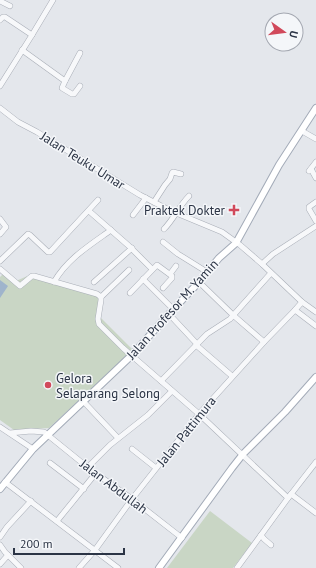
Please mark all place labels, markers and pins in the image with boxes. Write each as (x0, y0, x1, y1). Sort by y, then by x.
place label: Praktek Dokter (144, 202, 226, 219)
marker: Praktek Dokter (228, 204, 240, 216)
place label: Gelora Selaparang Selong (56, 370, 160, 402)
marker: Gelora Selaparang Selong (43, 380, 53, 390)

